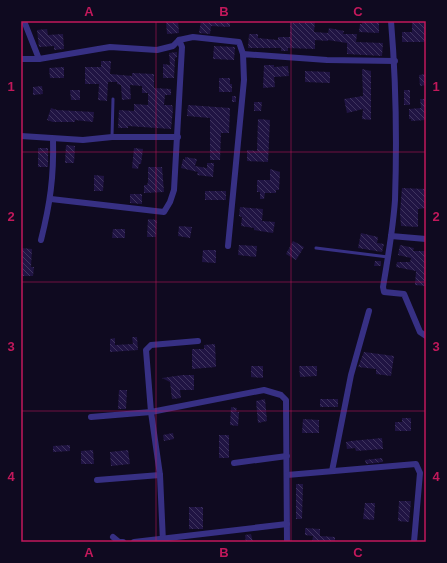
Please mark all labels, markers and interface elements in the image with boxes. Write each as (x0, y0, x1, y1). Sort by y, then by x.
text: A (84, 4, 94, 19)
text: B (219, 4, 229, 19)
text: C (353, 4, 363, 19)
text: 1 (7, 79, 15, 94)
text: 1 (432, 79, 440, 94)
text: 2 (7, 209, 15, 224)
text: 2 (432, 209, 440, 224)
text: 3 (7, 339, 15, 354)
text: 3 (432, 339, 440, 354)
text: 4 (7, 469, 15, 484)
text: 4 (432, 469, 440, 484)
text: A (84, 545, 94, 560)
text: B (219, 545, 229, 560)
text: C (353, 545, 363, 560)

